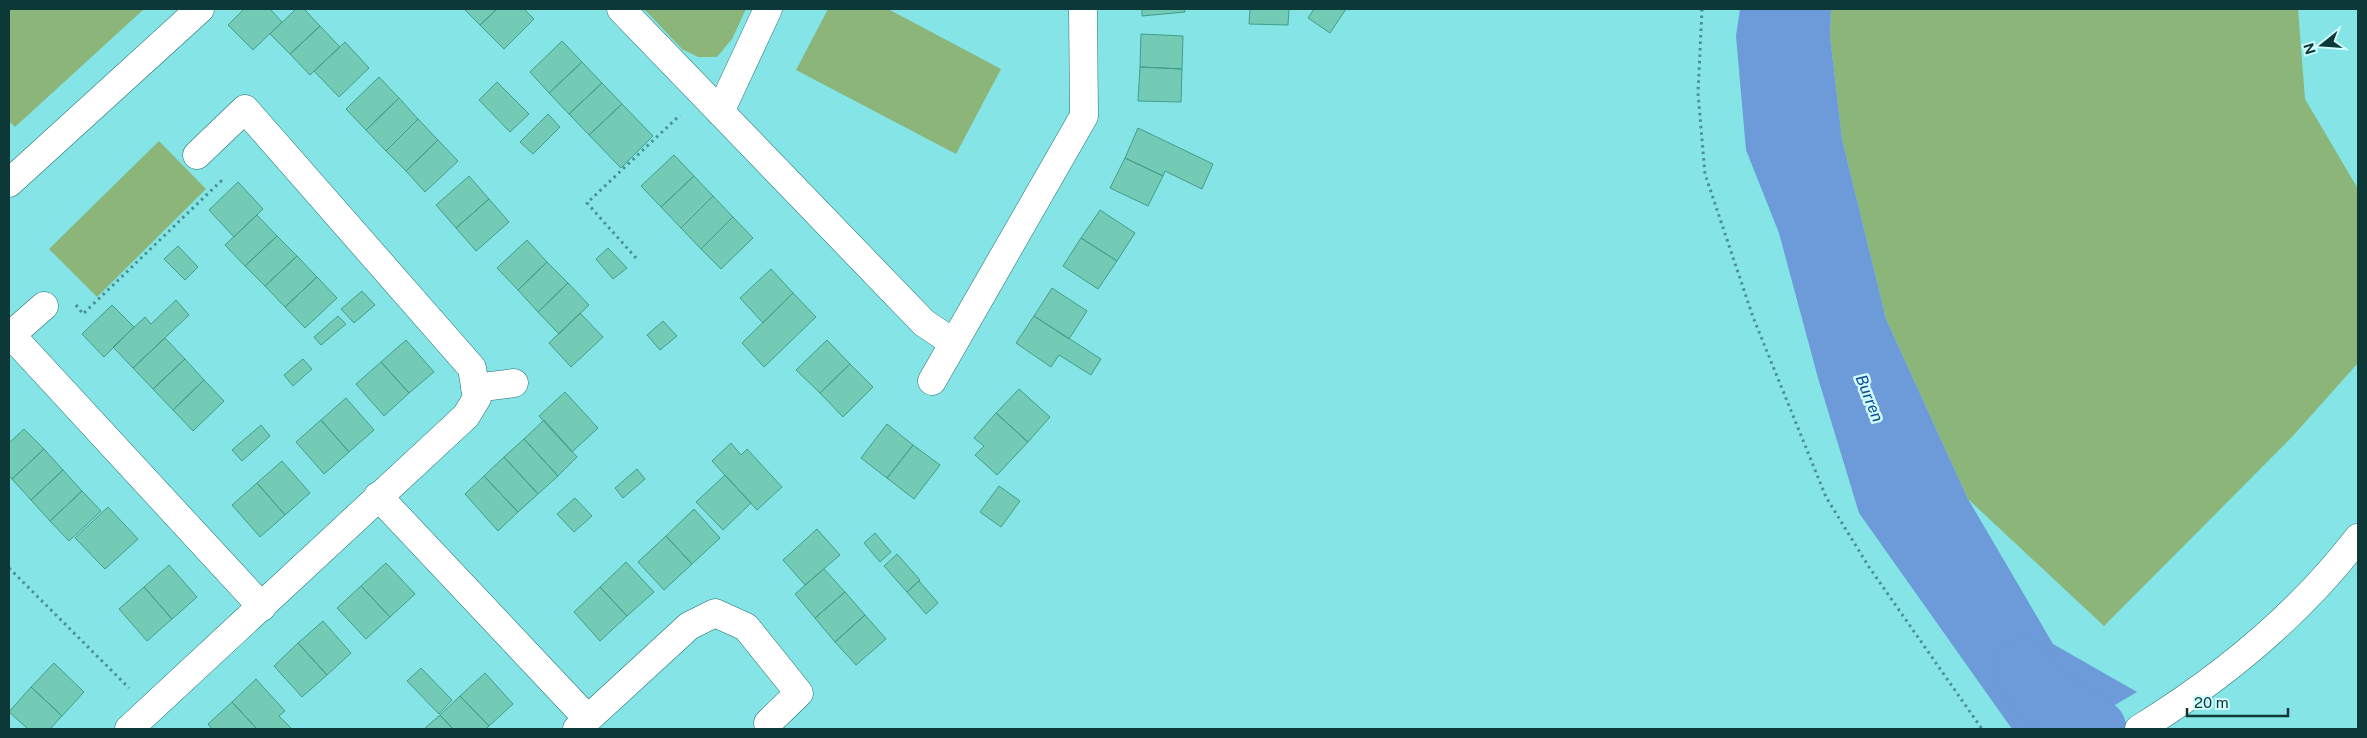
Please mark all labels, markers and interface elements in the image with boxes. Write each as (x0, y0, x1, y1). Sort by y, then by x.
north arrow (2297, 20, 2347, 70)
text: N (2300, 41, 2319, 56)
water label: Burren (1852, 372, 1888, 425)
scale bar (2187, 686, 2288, 718)
text: 20 m (2194, 694, 2229, 711)

